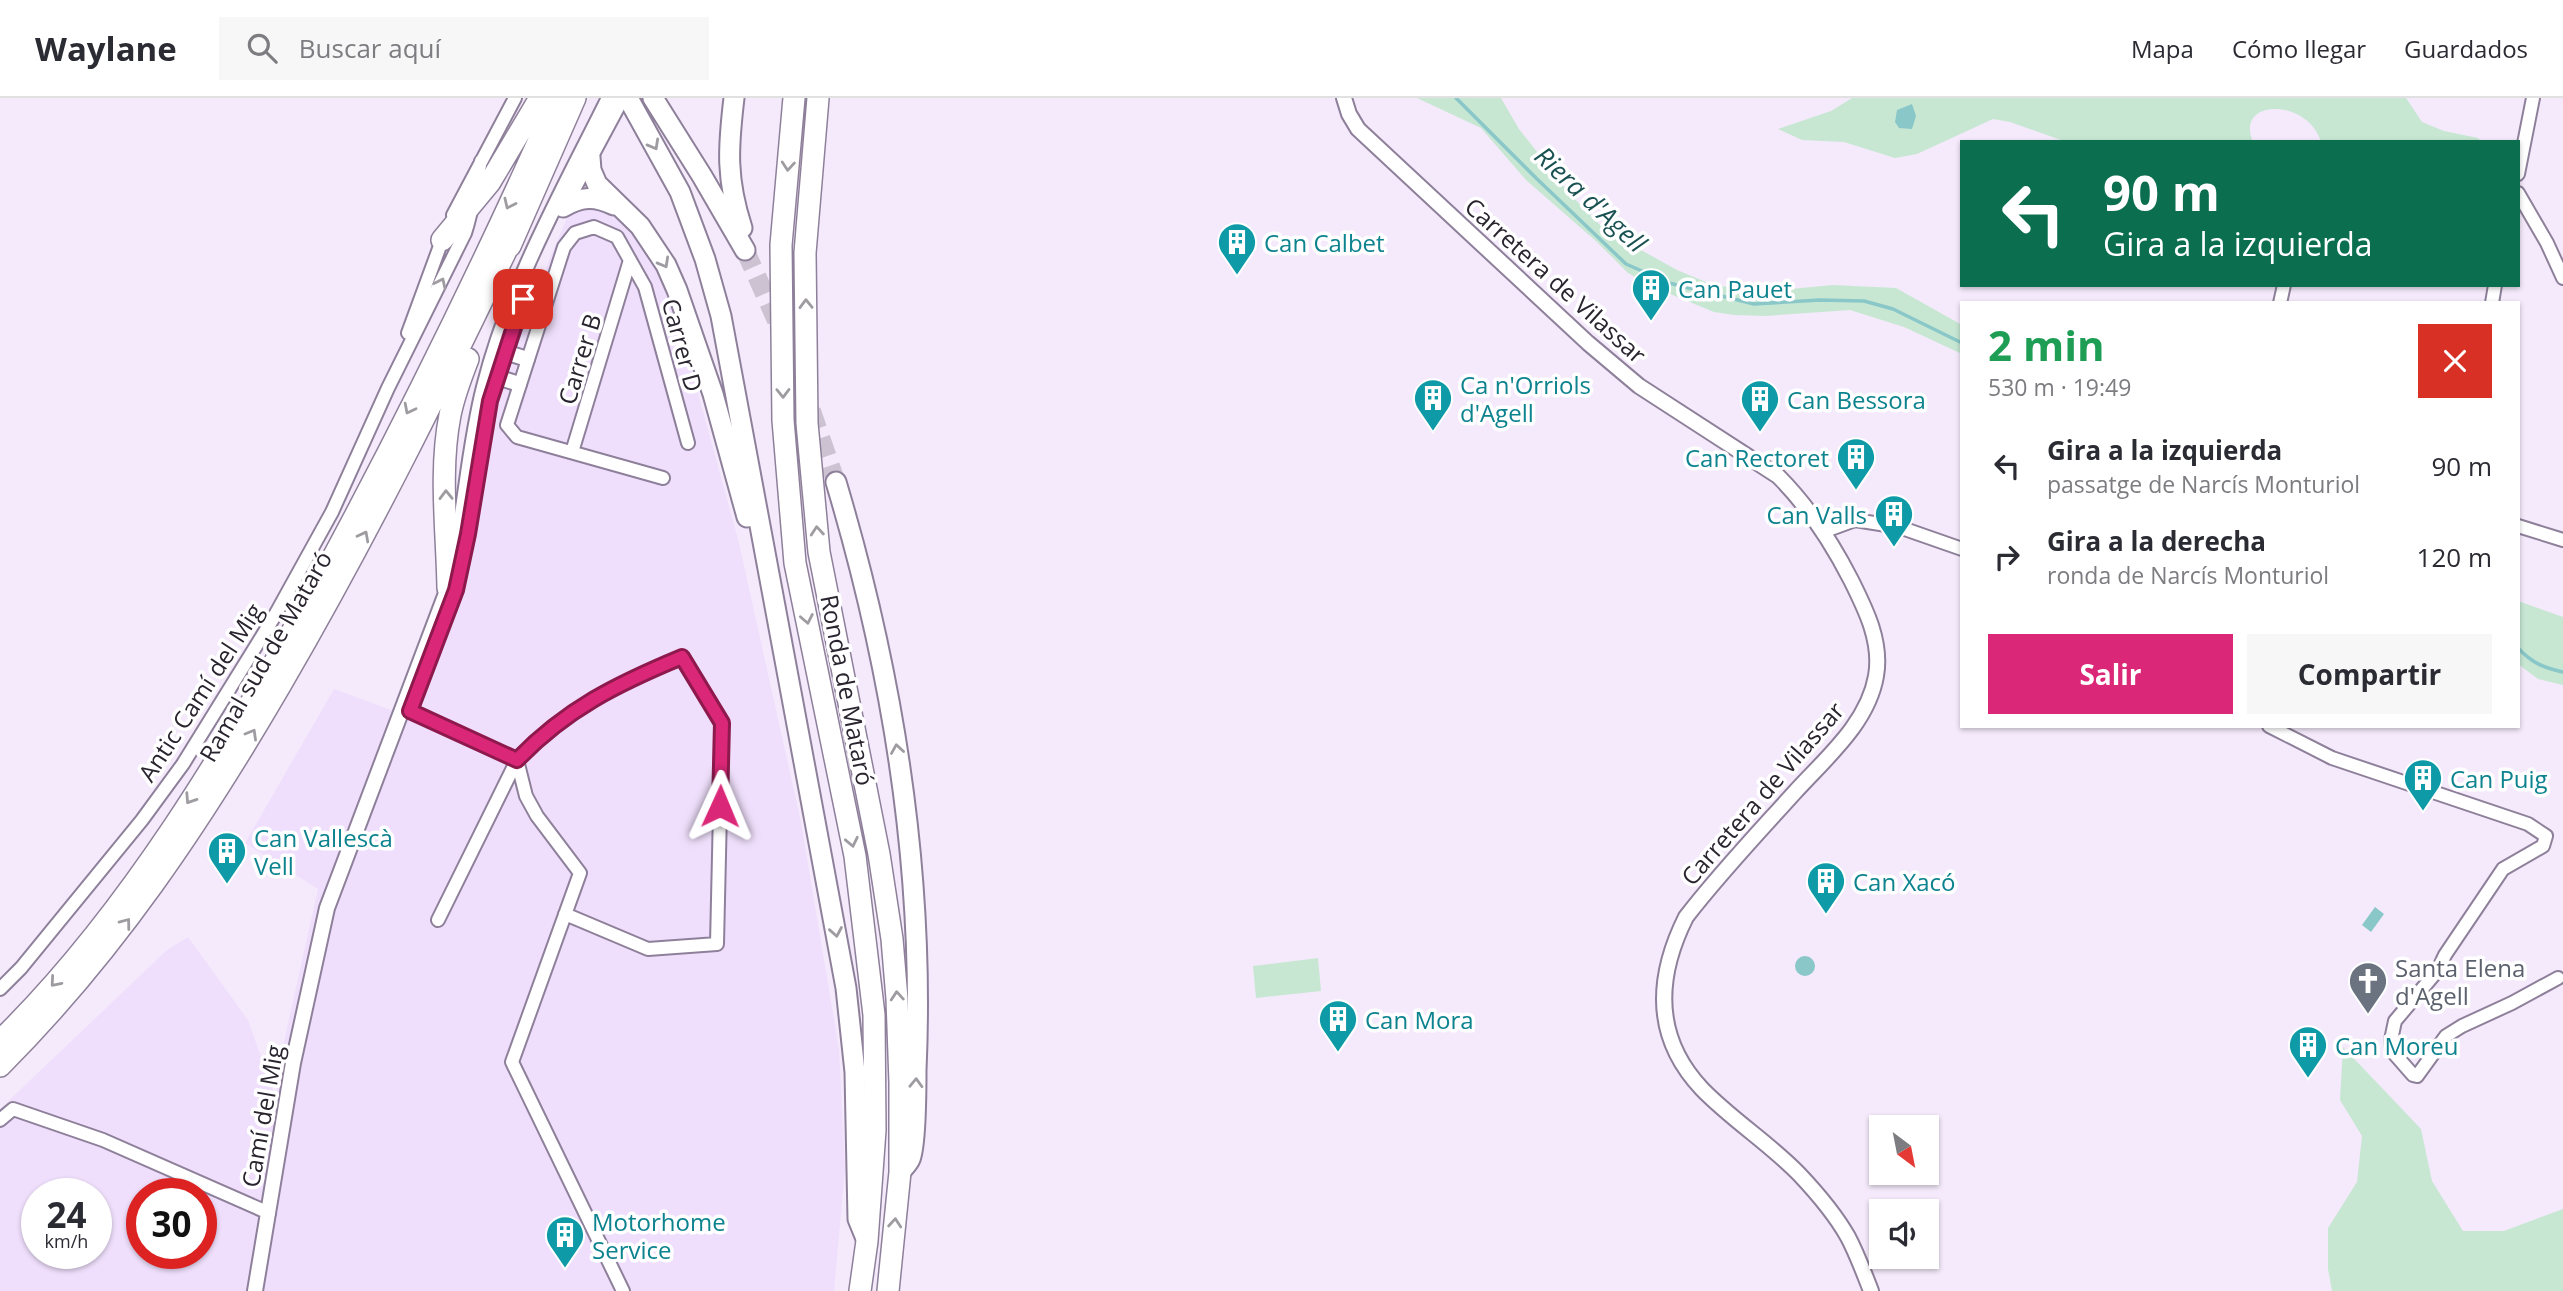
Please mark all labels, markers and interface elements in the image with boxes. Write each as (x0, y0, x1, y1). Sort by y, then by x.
search box (219, 17, 709, 80)
text: Waylane (35, 26, 177, 71)
icon: search (243, 29, 281, 67)
text: Buscar aquí (299, 30, 441, 66)
text: Mapa (2131, 32, 2194, 65)
text: Cómo llegar (2232, 32, 2366, 65)
text: Guardados (2404, 32, 2528, 65)
one-way arrow (646, 137, 660, 150)
water label: Riera d'Agell (1527, 138, 1656, 261)
text: 90 m (2103, 159, 2220, 225)
one-way arrow (781, 161, 796, 172)
icon: left (1988, 168, 2079, 259)
street label: Carretera de Vilassar (1458, 190, 1654, 370)
one-way arrow (504, 197, 518, 210)
building icon: Can Calbet (1216, 221, 1258, 276)
text: Gira a la izquierda (2103, 222, 2373, 265)
place label: Can Calbet (1264, 226, 1385, 259)
one-way arrow (656, 256, 669, 269)
building icon: Can Pauet (1630, 267, 1672, 322)
pin (493, 269, 553, 329)
place label: Can Pauet (1678, 272, 1792, 305)
one-way arrow (432, 278, 446, 290)
icon: arrive (504, 280, 542, 318)
street label: Carrer D (655, 295, 711, 395)
one-way arrow (798, 298, 813, 309)
street label: Carrer B (550, 310, 608, 408)
text: 2 min (1988, 316, 2105, 373)
button: close (2418, 324, 2492, 398)
place label: Ca n'Orriols d'Agell (1460, 368, 1591, 429)
text: 530 m · 19:49 (1988, 371, 2131, 403)
building icon: Ca n'Orriols d'Agell (1412, 377, 1454, 432)
building icon: Can Bessora (1739, 378, 1781, 433)
place label: Can Bessora (1787, 383, 1926, 416)
one-way arrow (775, 388, 791, 399)
one-way arrow (404, 402, 418, 414)
text: Gira a la izquierda (2047, 432, 2282, 468)
building icon: Can Rectoret (1835, 436, 1877, 491)
place label: Can Rectoret (1685, 441, 1829, 474)
icon: left (1988, 447, 2026, 485)
text: 90 m (2431, 448, 2492, 484)
text: passatge de Narcís Monturiol (2047, 468, 2360, 500)
one-way arrow (438, 489, 454, 500)
building icon: Can Valls (1873, 493, 1915, 548)
place label: Can Valls (1766, 498, 1867, 531)
text: Gira a la derecha (2047, 523, 2266, 559)
one-way arrow (810, 525, 825, 536)
one-way arrow (356, 531, 369, 543)
icon: right (1988, 538, 2026, 576)
text: 120 m (2417, 539, 2492, 575)
street label: Ramal sud de Mataró (191, 544, 339, 768)
text: ronda de Narcís Monturiol (2047, 559, 2329, 591)
street label: Ronda de Mataró (813, 592, 883, 788)
street label: Antic Camí del Mig (130, 596, 270, 788)
one-way arrow (798, 613, 813, 625)
button: Salir (1988, 634, 2233, 714)
button: Compartir (2247, 634, 2492, 714)
street label: Carretera de Vilassar (1673, 694, 1851, 892)
one-way arrow (244, 728, 257, 741)
one-way arrow (890, 743, 905, 755)
building icon: Can Puig (2402, 757, 2444, 812)
place label: Can Puig (2450, 762, 2548, 795)
position arrow (683, 769, 757, 843)
one-way arrow (186, 791, 198, 804)
place label: Can Vallescà Vell (254, 821, 393, 882)
building icon: Can Vallescà Vell (206, 830, 248, 885)
one-way arrow (843, 836, 858, 848)
building icon: Can Xacó (1805, 860, 1847, 915)
place label: Can Xacó (1853, 865, 1956, 898)
one-way arrow (118, 918, 130, 931)
one-way arrow (828, 926, 843, 938)
place label: Santa Elena d'Agell (2395, 951, 2525, 1012)
church icon: Santa Elena d'Agell (2347, 960, 2389, 1015)
one-way arrow (51, 973, 63, 986)
one-way arrow (889, 990, 904, 1001)
building icon: Can Mora (1317, 998, 1359, 1053)
place label: Can Mora (1365, 1003, 1474, 1036)
building icon: Can Moreu (2287, 1024, 2329, 1079)
place label: Can Moreu (2335, 1029, 2458, 1062)
street label: Camí del Mig (233, 1042, 291, 1190)
one-way arrow (908, 1077, 923, 1088)
north arrow (1869, 1115, 1939, 1185)
map controls (1869, 1115, 1939, 1269)
speed limit sign: 30 (126, 1178, 217, 1269)
text: 24 (46, 1191, 87, 1238)
button: sound (1869, 1199, 1939, 1269)
place label: Motorhome Service (592, 1205, 726, 1266)
building icon: Motorhome Service (544, 1214, 586, 1269)
one-way arrow (887, 1217, 902, 1228)
text: km/h (45, 1229, 88, 1253)

